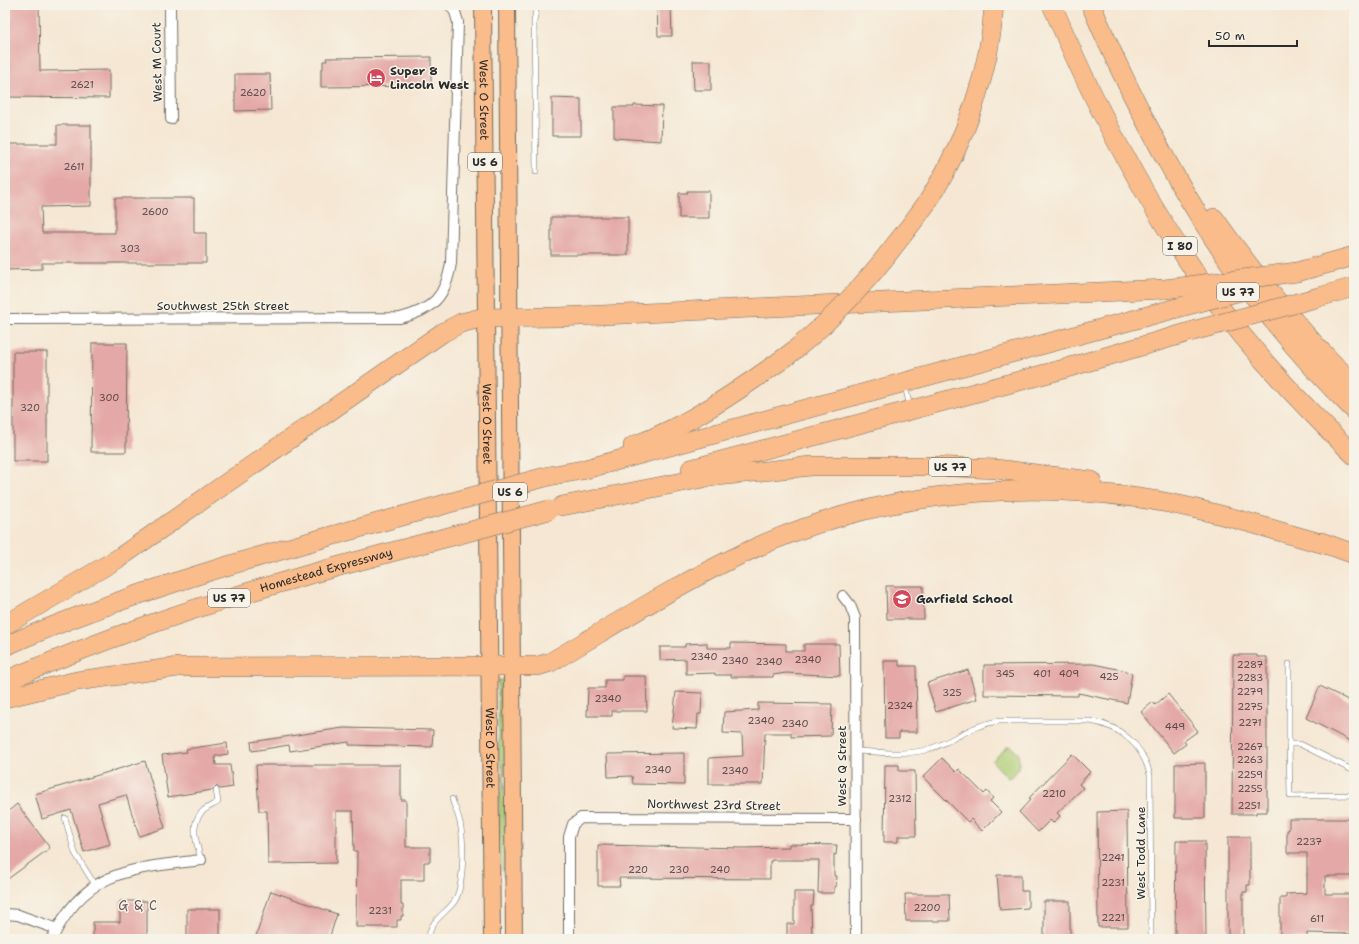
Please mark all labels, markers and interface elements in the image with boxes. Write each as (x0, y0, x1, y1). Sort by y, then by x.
street label: West M Court (148, 22, 166, 102)
scale bar (1209, 22, 1297, 48)
text: 50 m (1215, 28, 1245, 44)
street label: West O Street (476, 60, 492, 140)
place label: Super 8 Lincoln West (390, 63, 469, 93)
hotel icon: Super 8 Lincoln West (365, 67, 387, 89)
house number: 2621 (70, 78, 94, 91)
house number: 2620 (240, 86, 266, 99)
road number: US 6 (468, 153, 502, 171)
house number: 2611 (64, 160, 84, 173)
house number: 2600 (141, 205, 169, 218)
road number: I 80 (1163, 237, 1197, 255)
house number: 303 (120, 242, 140, 255)
road number: US 77 (1217, 283, 1259, 301)
street label: Southwest 25th Street (157, 298, 289, 314)
street label: West O Street (479, 383, 495, 464)
house number: 300 (99, 391, 119, 404)
house number: 320 (20, 401, 40, 414)
road number: US 77 (929, 458, 971, 476)
road number: US 6 (493, 483, 527, 501)
street label: Homestead Expressway (258, 544, 394, 596)
school or university icon: Garfield School (891, 588, 913, 610)
road number: US 77 (208, 589, 250, 607)
place label: Garfield School (916, 591, 1013, 607)
house number: 2340 (690, 650, 718, 663)
house number: 2340 (794, 653, 822, 666)
house number: 2340 (721, 654, 749, 667)
house number: 2340 (755, 655, 783, 668)
house number: 2287 (1237, 658, 1263, 671)
house number: 345 (995, 667, 1015, 680)
house number: 401 (1033, 667, 1051, 680)
house number: 409 (1059, 667, 1079, 680)
house number: 425 (1099, 670, 1119, 683)
house number: 2283 (1237, 671, 1263, 684)
house number: 2279 (1237, 685, 1263, 698)
house number: 325 (942, 686, 962, 699)
house number: 2340 (594, 692, 622, 705)
house number: 2324 (887, 699, 913, 712)
house number: 2275 (1237, 700, 1263, 713)
street label: West O Street (482, 707, 499, 788)
house number: 2340 (747, 714, 775, 727)
house number: 2271 (1238, 716, 1262, 729)
house number: 2340 (781, 717, 809, 730)
house number: 449 (1165, 720, 1185, 733)
street label: West Q Street (834, 726, 850, 806)
house number: 2267 (1237, 740, 1263, 753)
house number: 2263 (1237, 753, 1263, 766)
house number: 2340 (644, 763, 672, 776)
house number: 2340 (721, 764, 749, 777)
house number: 2259 (1237, 768, 1263, 781)
house number: 2255 (1237, 782, 1263, 795)
house number: 2210 (1042, 787, 1066, 800)
house number: 2312 (888, 792, 912, 805)
street label: Northwest 23rd Street (647, 796, 781, 814)
house number: 2251 (1237, 799, 1261, 812)
street label: West Todd Lane (1133, 806, 1149, 900)
house number: 2237 (1296, 835, 1322, 848)
house number: 2241 (1101, 851, 1125, 864)
house number: 220 (628, 863, 648, 876)
house number: 230 (669, 863, 689, 876)
house number: 240 (710, 863, 730, 876)
house number: 2231 (1101, 876, 1125, 889)
district label: G & C (118, 897, 158, 914)
house number: 2200 (913, 901, 941, 914)
house number: 2231 (368, 904, 392, 917)
house number: 2221 (1101, 911, 1125, 924)
house number: 611 (1310, 912, 1324, 925)

